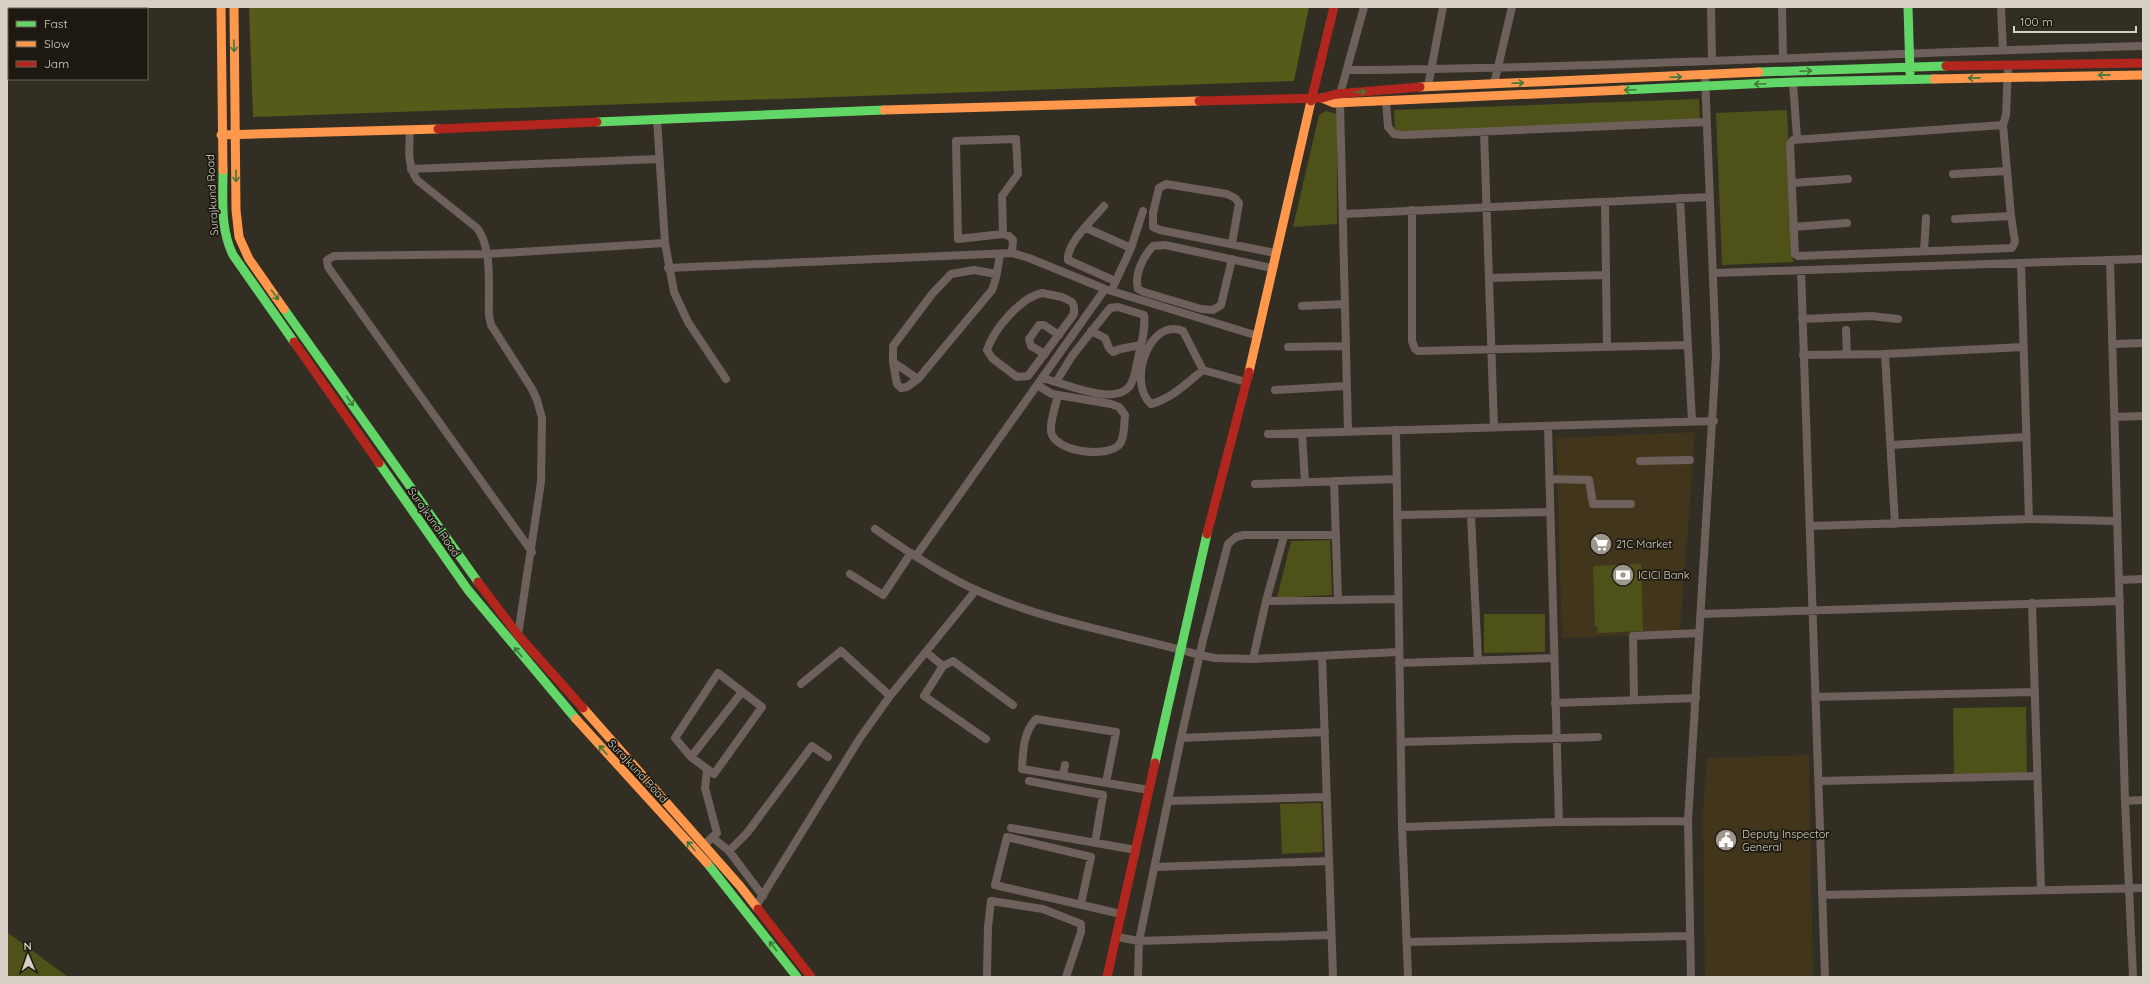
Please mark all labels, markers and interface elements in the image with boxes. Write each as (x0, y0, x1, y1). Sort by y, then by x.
legend (8, 8, 148, 80)
scale bar (2014, 8, 2136, 34)
text: 100 m (2020, 14, 2053, 29)
text: Fast (44, 16, 68, 31)
text: Slow (44, 36, 70, 51)
one-way arrow (230, 39, 238, 52)
text: Jam (44, 56, 69, 71)
one-way arrow (1799, 67, 1812, 75)
one-way arrow (2098, 72, 2111, 79)
one-way arrow (1669, 73, 1682, 80)
one-way arrow (1968, 74, 1981, 82)
one-way arrow (1511, 79, 1524, 87)
one-way arrow (1754, 80, 1767, 88)
one-way arrow (1624, 86, 1637, 93)
one-way arrow (1353, 88, 1366, 96)
street label: Surajkund Road (203, 154, 221, 236)
one-way arrow (232, 169, 240, 182)
one-way arrow (271, 289, 279, 300)
one-way arrow (346, 395, 354, 406)
street label: Surajkund Road (405, 485, 463, 559)
supermarket icon: 21C Market (1588, 531, 1614, 557)
place label: 21C Market (1616, 537, 1672, 551)
bank icon: ICICI Bank (1610, 562, 1636, 588)
place label: ICICI Bank (1638, 568, 1690, 582)
one-way arrow (513, 646, 522, 657)
street label: Surajkund Road (605, 736, 671, 806)
one-way arrow (598, 745, 607, 755)
public building icon: Deputy Inspector General (1713, 827, 1739, 853)
place label: Deputy Inspector General (1742, 827, 1830, 854)
one-way arrow (686, 840, 695, 851)
north arrow (8, 936, 48, 976)
text: N (23, 939, 32, 953)
one-way arrow (769, 941, 777, 952)

